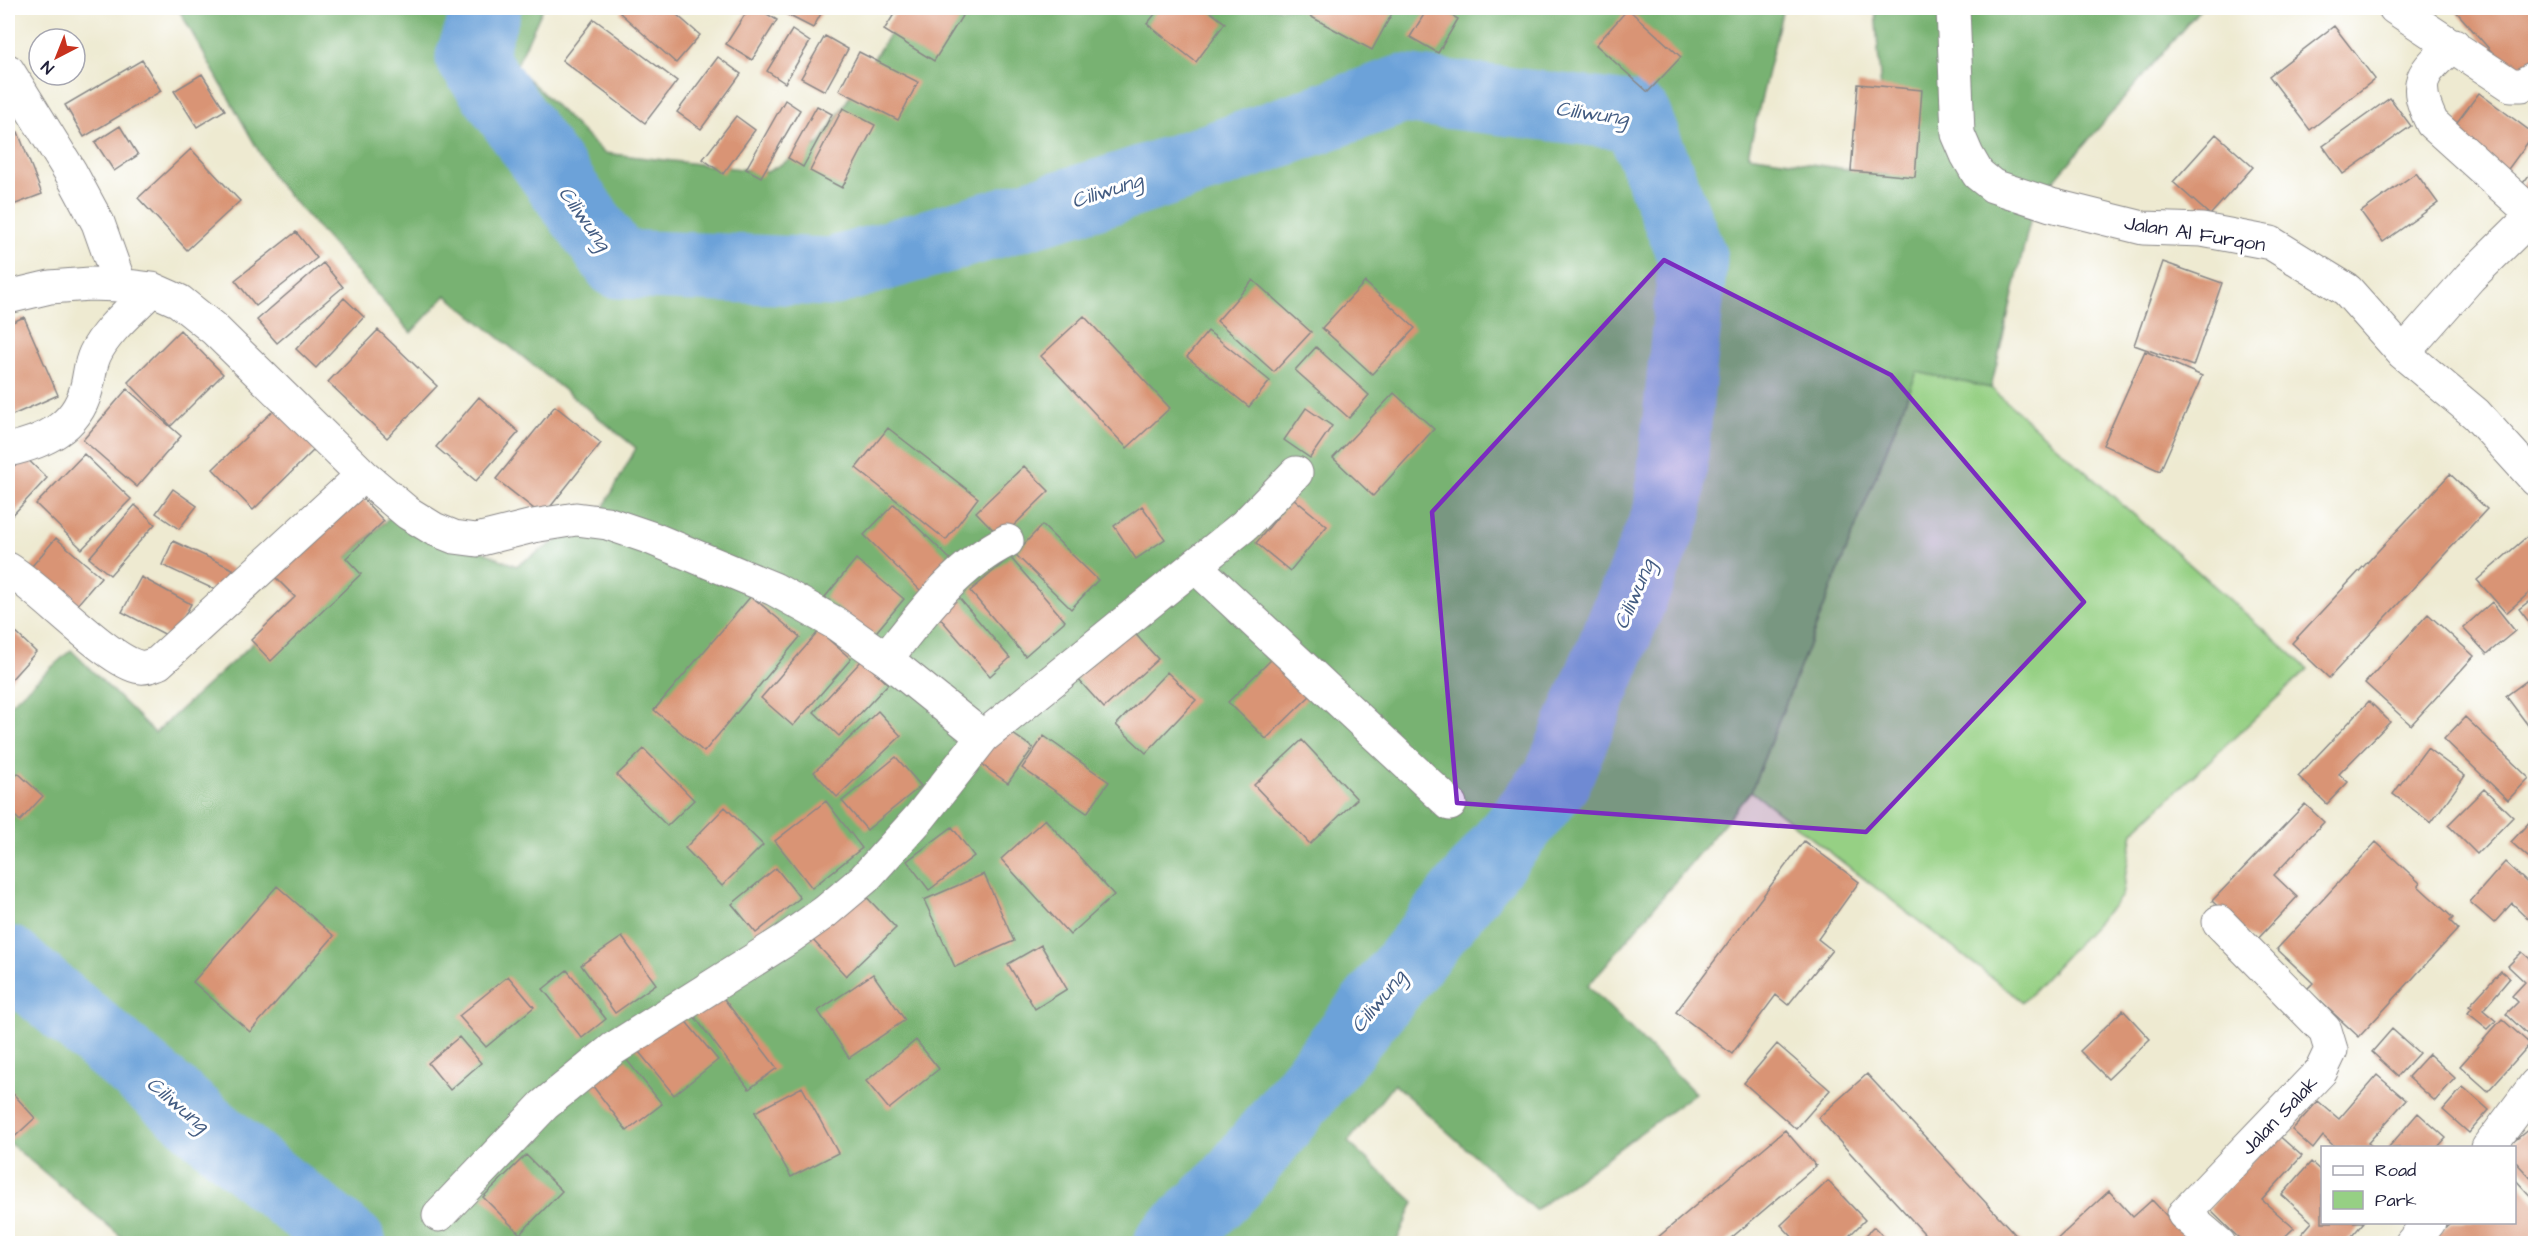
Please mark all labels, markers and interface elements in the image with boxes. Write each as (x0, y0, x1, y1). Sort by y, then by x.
north arrow (27, 27, 87, 87)
text: N (37, 56, 59, 79)
water label: Ciliwung (1553, 94, 1632, 134)
water label: Ciliwung (1068, 165, 1148, 217)
water label: Ciliwung (550, 180, 619, 258)
street label: Jalan Al Furqon (2122, 209, 2267, 259)
water label: Ciliwung (1607, 554, 1664, 634)
water label: Ciliwung (1344, 963, 1414, 1040)
water label: Ciliwung (140, 1070, 216, 1141)
street label: Jalan Salak (2235, 1070, 2325, 1162)
legend (2321, 1146, 2516, 1224)
text: Road (2375, 1158, 2416, 1183)
text: Park (2375, 1188, 2417, 1213)

